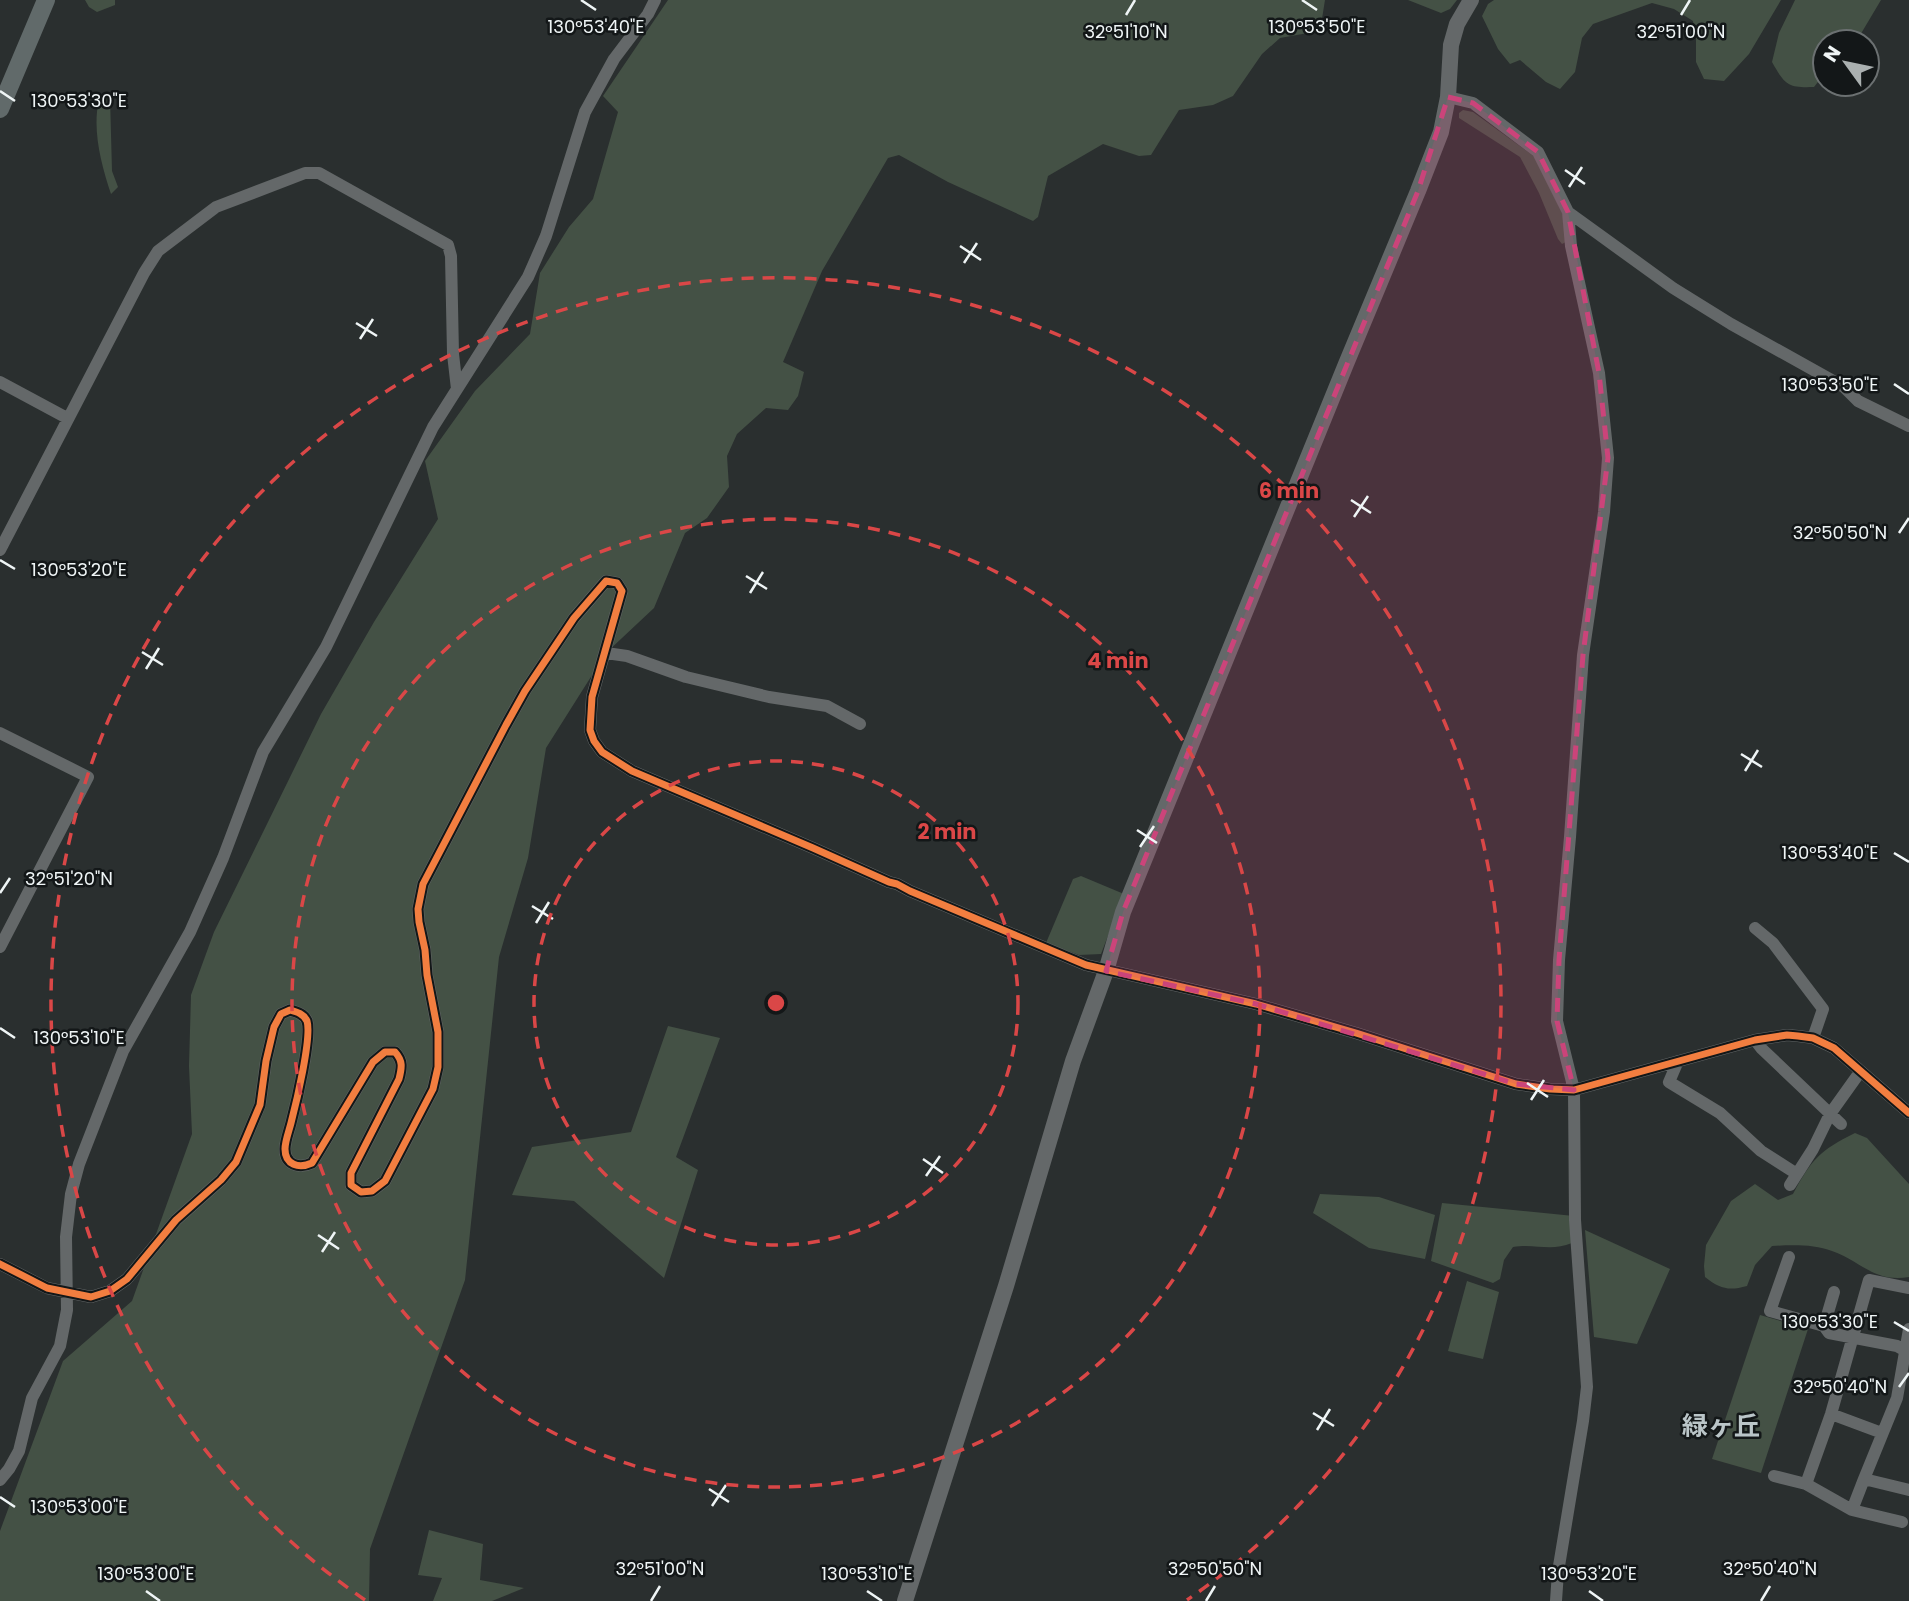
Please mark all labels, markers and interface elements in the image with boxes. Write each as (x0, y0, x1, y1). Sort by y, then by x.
text: 130°53'40"E (548, 14, 644, 39)
text: 130°53'50"E (1269, 14, 1365, 39)
text: 32°51'10"N (1084, 19, 1168, 44)
text: 32°51'00"N (1637, 19, 1725, 44)
north arrow (1811, 28, 1881, 98)
text: N (1817, 41, 1847, 67)
text: 130°53'30"E (31, 88, 127, 113)
text: 130°53'50"E (1782, 372, 1878, 397)
text: 6 min (1259, 476, 1319, 505)
text: 32°50'50"N (1793, 520, 1887, 545)
text: 130°53'20"E (31, 557, 127, 582)
text: 4 min (1087, 646, 1149, 675)
text: 2 min (917, 817, 977, 846)
text: 130°53'40"E (1782, 840, 1878, 865)
text: 32°51'20"N (25, 866, 113, 891)
centre of rings (764, 991, 788, 1015)
text: 130°53'10"E (33, 1025, 125, 1050)
text: 130°53'30"E (1782, 1309, 1878, 1334)
text: 32°50'40"N (1793, 1374, 1887, 1399)
district label: 緑ヶ丘 (1682, 1408, 1760, 1444)
text: 130°53'00"E (31, 1494, 127, 1519)
text: 32°51'00"N (616, 1556, 704, 1581)
text: 32°50'50"N (1168, 1556, 1262, 1581)
text: 32°50'40"N (1723, 1556, 1817, 1581)
text: 130°53'00"E (98, 1561, 194, 1586)
text: 130°53'10"E (821, 1561, 913, 1586)
text: 130°53'20"E (1541, 1561, 1637, 1586)

